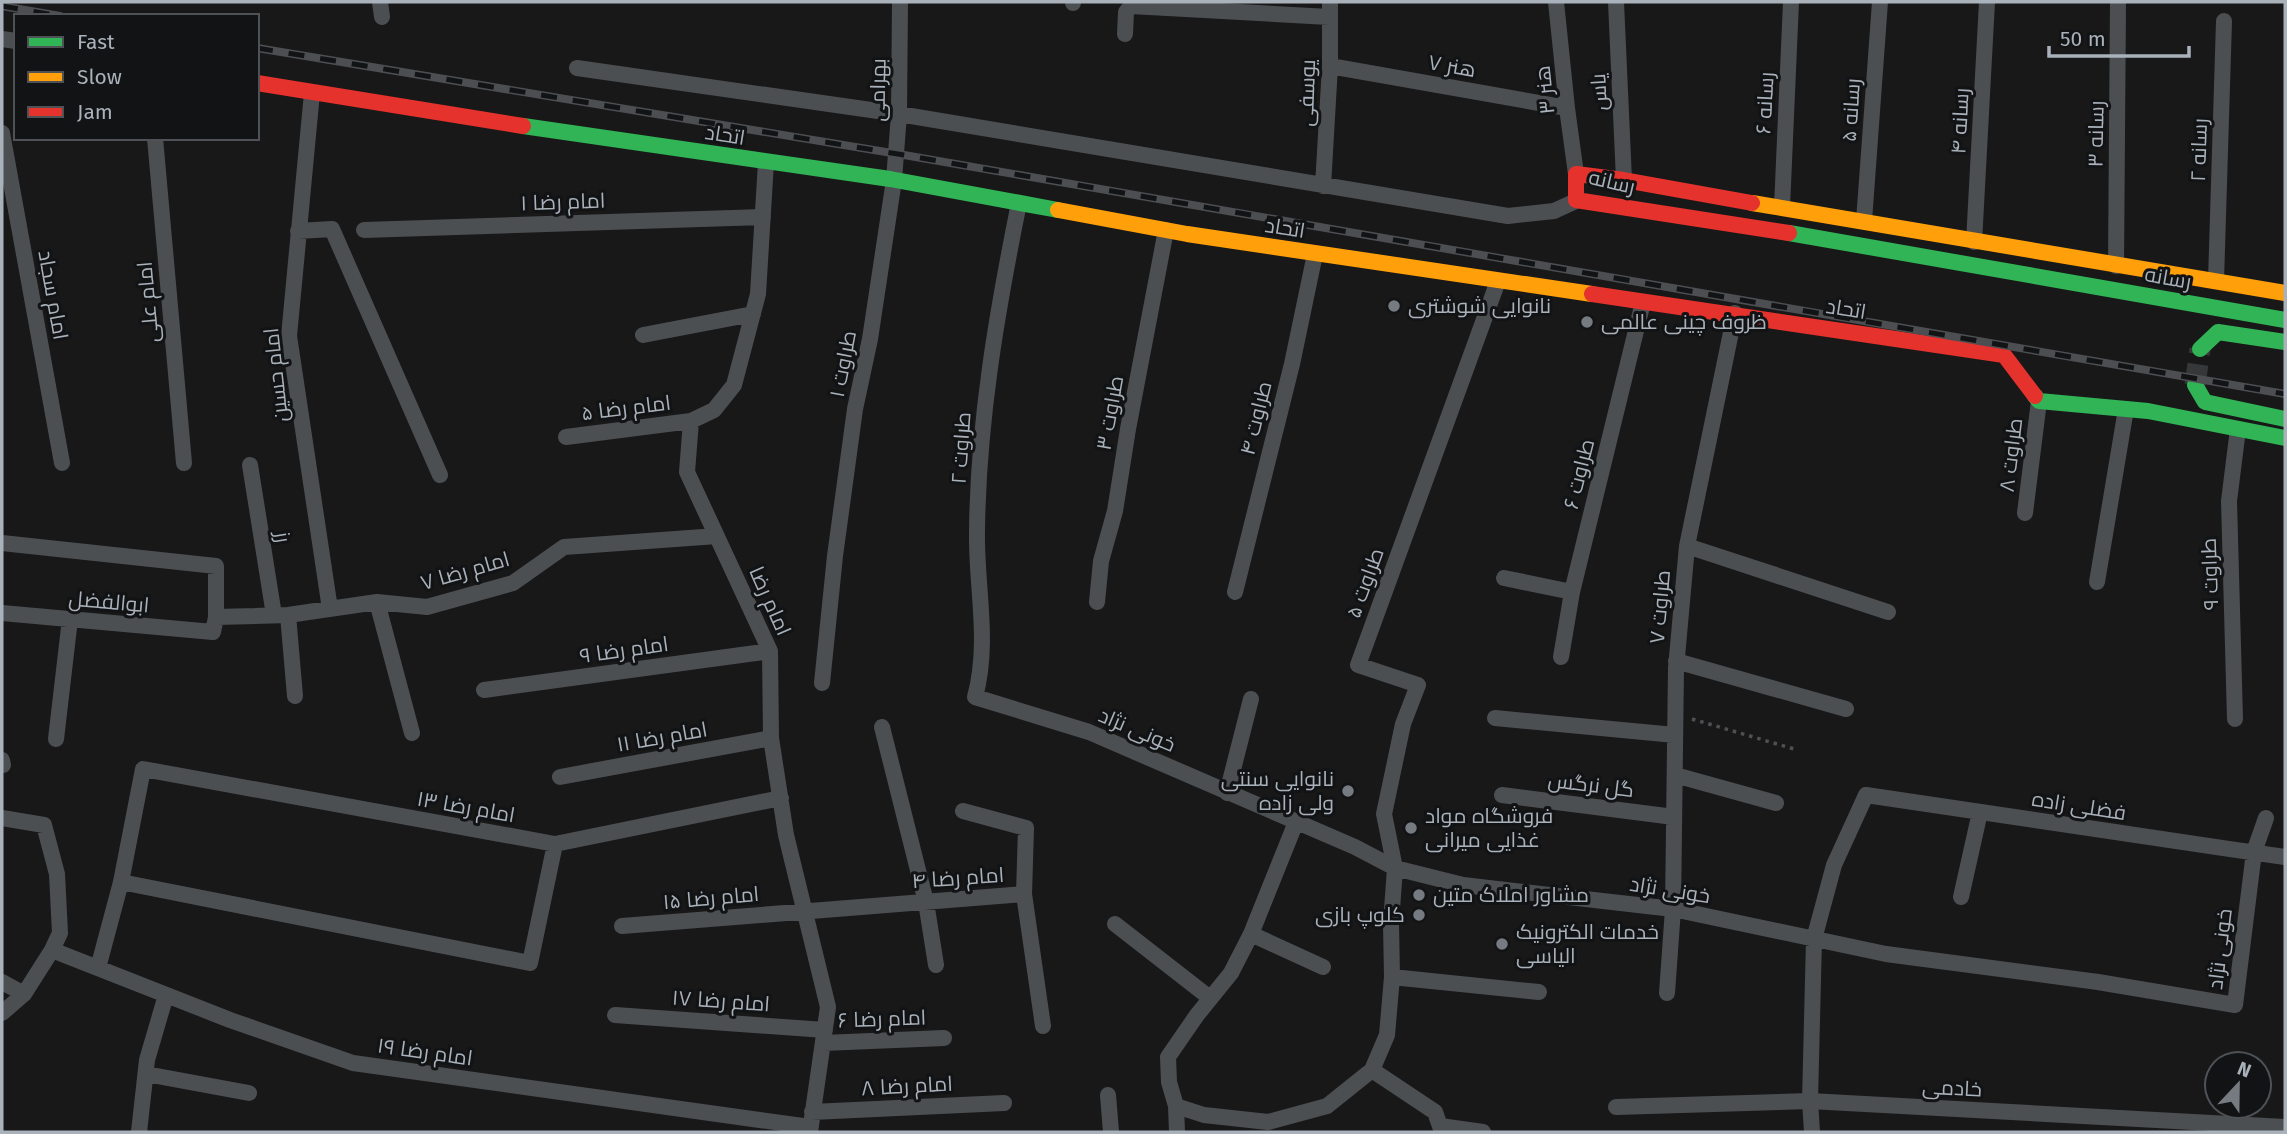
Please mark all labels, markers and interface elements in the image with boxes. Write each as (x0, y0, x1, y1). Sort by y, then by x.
legend (14, 14, 259, 140)
scale bar (2049, 14, 2189, 58)
text: 50 m (2060, 26, 2106, 52)
text: Fast (77, 29, 115, 55)
street label: هنر ۷ (1426, 49, 1478, 83)
street label: بهرامی (864, 58, 892, 122)
street label: یوسفی (1293, 59, 1321, 127)
text: Slow (77, 64, 122, 90)
street label: هنر ۳ (1530, 64, 1560, 116)
street label: رسانه ۶ (1750, 71, 1780, 135)
street label: یاس (1585, 72, 1613, 111)
street label: رسانه ۵ (1836, 77, 1866, 143)
street label: رسانه ۴ (1945, 87, 1975, 155)
text: Jam (77, 99, 113, 125)
street label: رسانه ۳ (2082, 100, 2110, 168)
street label: رسانه ۲ (2185, 118, 2213, 182)
street label: اتحاد (703, 119, 747, 151)
street label: رسانه (1586, 164, 1638, 200)
street label: امام رضا ۱ (520, 188, 606, 217)
street label: اتحاد (1263, 212, 1307, 244)
street label: امام سجاد (31, 248, 74, 342)
street label: امام علی (131, 260, 165, 344)
street label: رسانه (2143, 261, 2193, 295)
place label: نانوایی شوشتری (1408, 293, 1551, 319)
street label: اتحاد (1824, 293, 1868, 325)
marker: نانوایی شوشتری (1386, 298, 1402, 314)
place label: ظروف چینی عالمی (1601, 309, 1767, 336)
marker: ظروف چینی عالمی (1579, 314, 1595, 330)
street label: امام حسین (258, 326, 295, 423)
street label: طراوت ۱ (824, 328, 862, 400)
street label: طراوت ۳ (1091, 374, 1129, 452)
street label: طراوت ۴ (1234, 378, 1278, 458)
street label: امام رضا ۵ (580, 390, 672, 427)
street label: طراوت ۲ (946, 411, 976, 485)
street label: طراوت ۸ (1994, 417, 2028, 493)
street label: طراوت ۶ (1558, 436, 1600, 512)
street label: رز (269, 529, 297, 544)
street label: طراوت ۹ (2196, 538, 2224, 610)
street label: طراوت ۵ (1340, 544, 1390, 622)
street label: امام رضا ۷ (417, 546, 513, 597)
street label: امام رضا (742, 562, 797, 640)
street label: طراوت ۷ (1644, 569, 1676, 645)
street label: ابوالفضل (68, 586, 150, 618)
street label: امام رضا ۹ (578, 631, 670, 670)
street label: خونی نژاد (1095, 702, 1179, 758)
street label: امام رضا ۱۱ (615, 716, 710, 759)
place label: نانوایی سنتی ولی زاده (1221, 766, 1334, 816)
street label: گل نرگس (1546, 767, 1636, 803)
marker: نانوایی سنتی ولی زاده (1340, 783, 1356, 799)
street label: امام رضا ۱۳ (415, 786, 517, 829)
street label: فضلی زاده (2030, 786, 2128, 826)
place label: فروشگاه مواد غذایی میرانی (1425, 803, 1553, 853)
marker: فروشگاه مواد غذایی میرانی (1403, 820, 1419, 836)
street label: امام رضا ۴ (911, 862, 1005, 895)
street label: خونی نژاد (1628, 871, 1712, 909)
street label: امام رضا ۱۵ (662, 881, 760, 916)
place label: مشاور املاک متین (1433, 882, 1589, 908)
marker: مشاور املاک متین (1411, 887, 1427, 903)
place label: کلوپ بازی (1315, 902, 1405, 929)
marker: کلوپ بازی (1411, 907, 1427, 923)
street label: خونی نژاد (2202, 907, 2238, 991)
place label: خدمات الکترونیک الیاسی (1516, 919, 1659, 969)
marker: خدمات الکترونیک الیاسی (1494, 936, 1510, 952)
street label: امام رضا ۱۷ (671, 985, 771, 1018)
street label: امام رضا ۶ (837, 1004, 927, 1035)
street label: امام رضا ۱۹ (376, 1032, 474, 1073)
north arrow (2203, 1050, 2273, 1120)
text: N (2234, 1057, 2254, 1083)
street label: امام رضا ۸ (861, 1071, 953, 1102)
street label: خادمی (1921, 1073, 1983, 1103)

